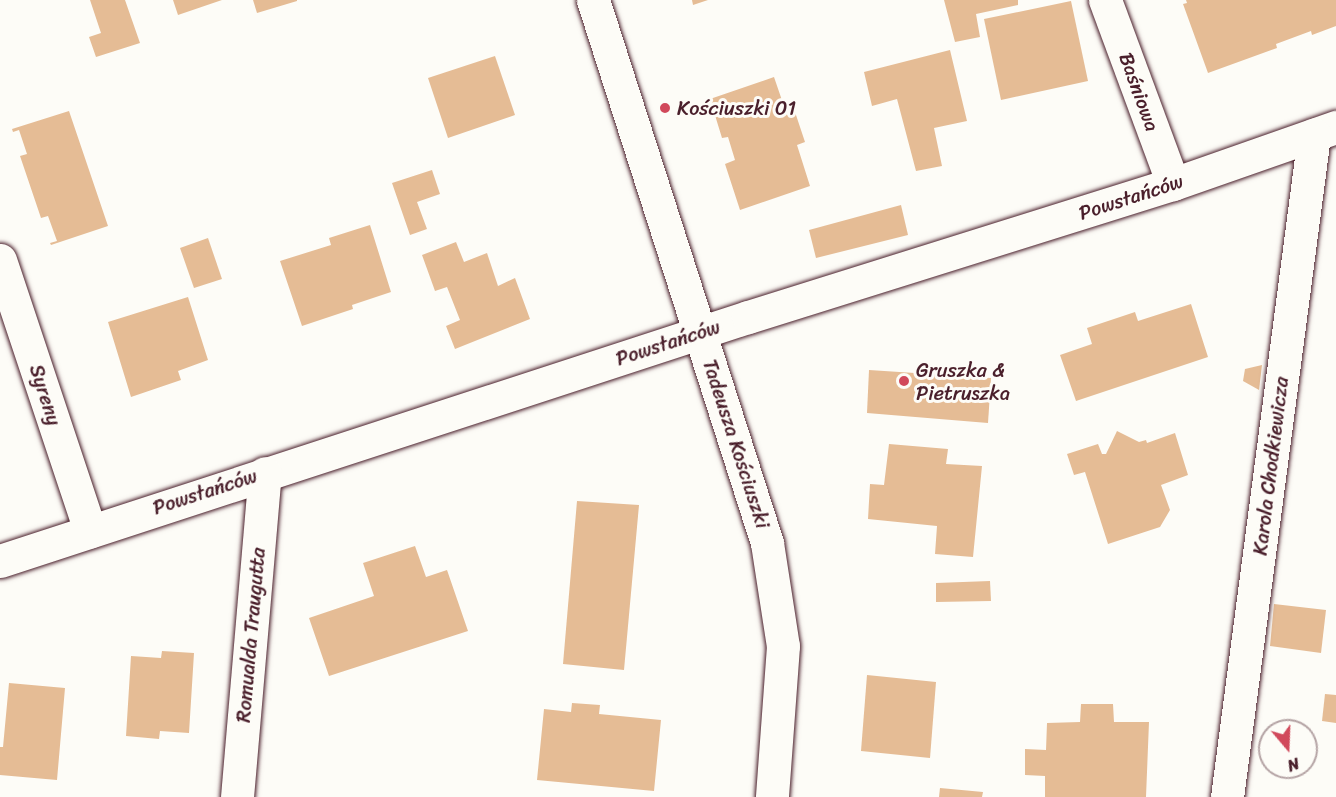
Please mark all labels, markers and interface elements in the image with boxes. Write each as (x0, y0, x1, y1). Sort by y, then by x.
street label: Baśniowa (1114, 49, 1164, 135)
place label: Kościuszki 01 (677, 96, 796, 120)
marker: Kościuszki 01 (658, 101, 672, 115)
street label: Powstańców (1076, 169, 1186, 225)
street label: Powstańców (613, 315, 723, 371)
street label: Tadeusza Kościuszki (697, 356, 775, 532)
place label: Gruszka & Pietruszka (916, 358, 1010, 405)
street label: Syreny (24, 361, 66, 429)
marker: Gruszka & Pietruszka (897, 374, 911, 388)
street label: Karola Chodkiewicza (1248, 375, 1294, 557)
street label: Powstańców (150, 464, 260, 520)
street label: Romualda Traugutta (231, 547, 271, 723)
north arrow (1258, 719, 1318, 779)
text: N (1283, 749, 1303, 780)

